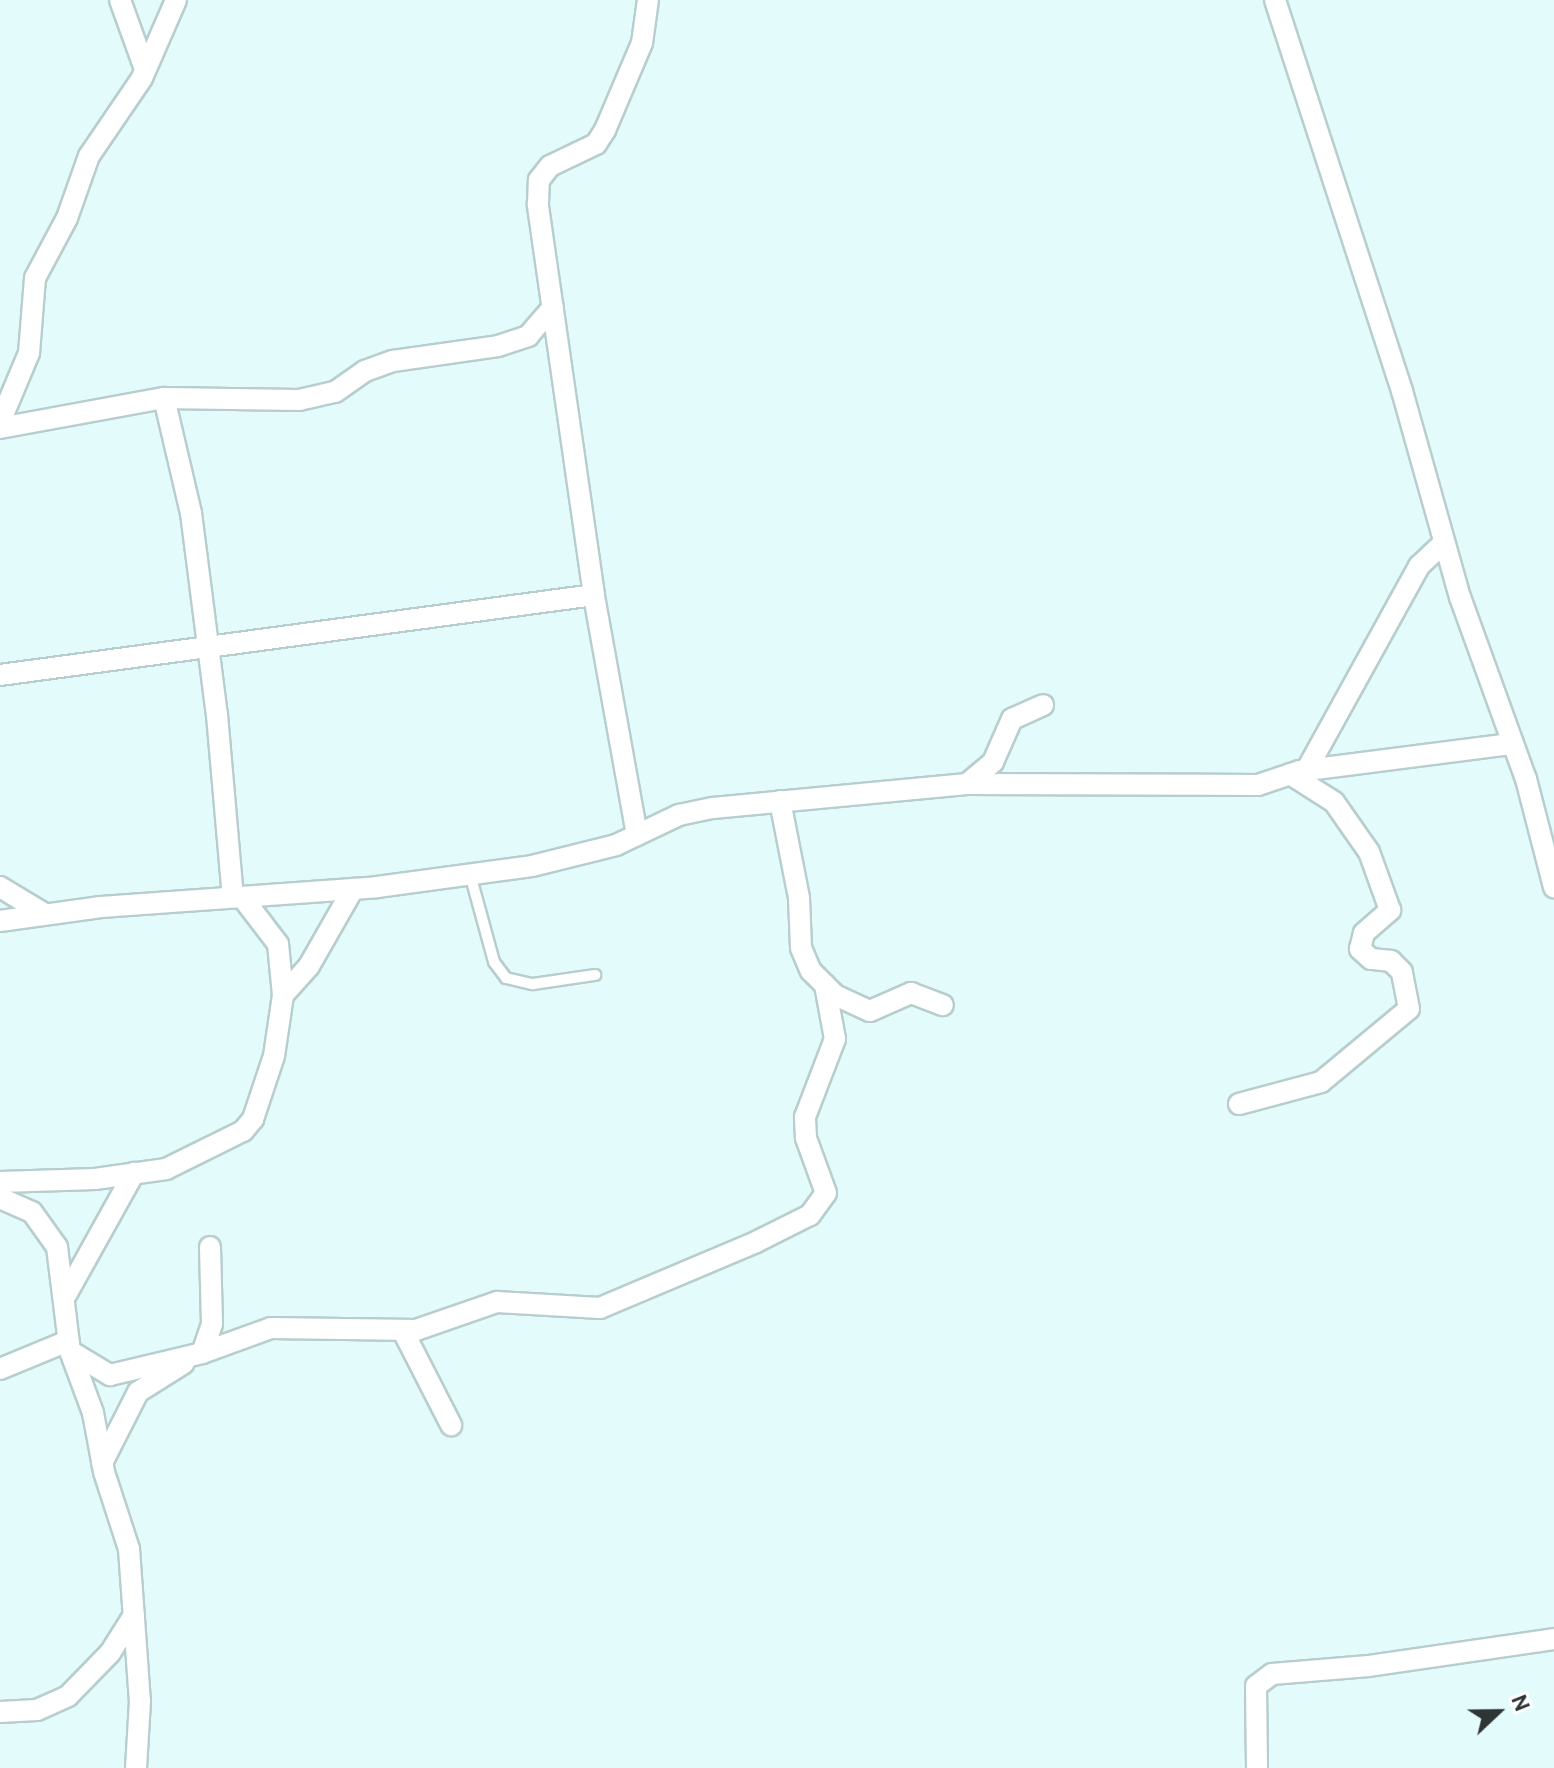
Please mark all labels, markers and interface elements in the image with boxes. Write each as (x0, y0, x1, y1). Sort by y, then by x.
north arrow (1458, 1672, 1538, 1752)
text: N (1505, 1691, 1536, 1715)

